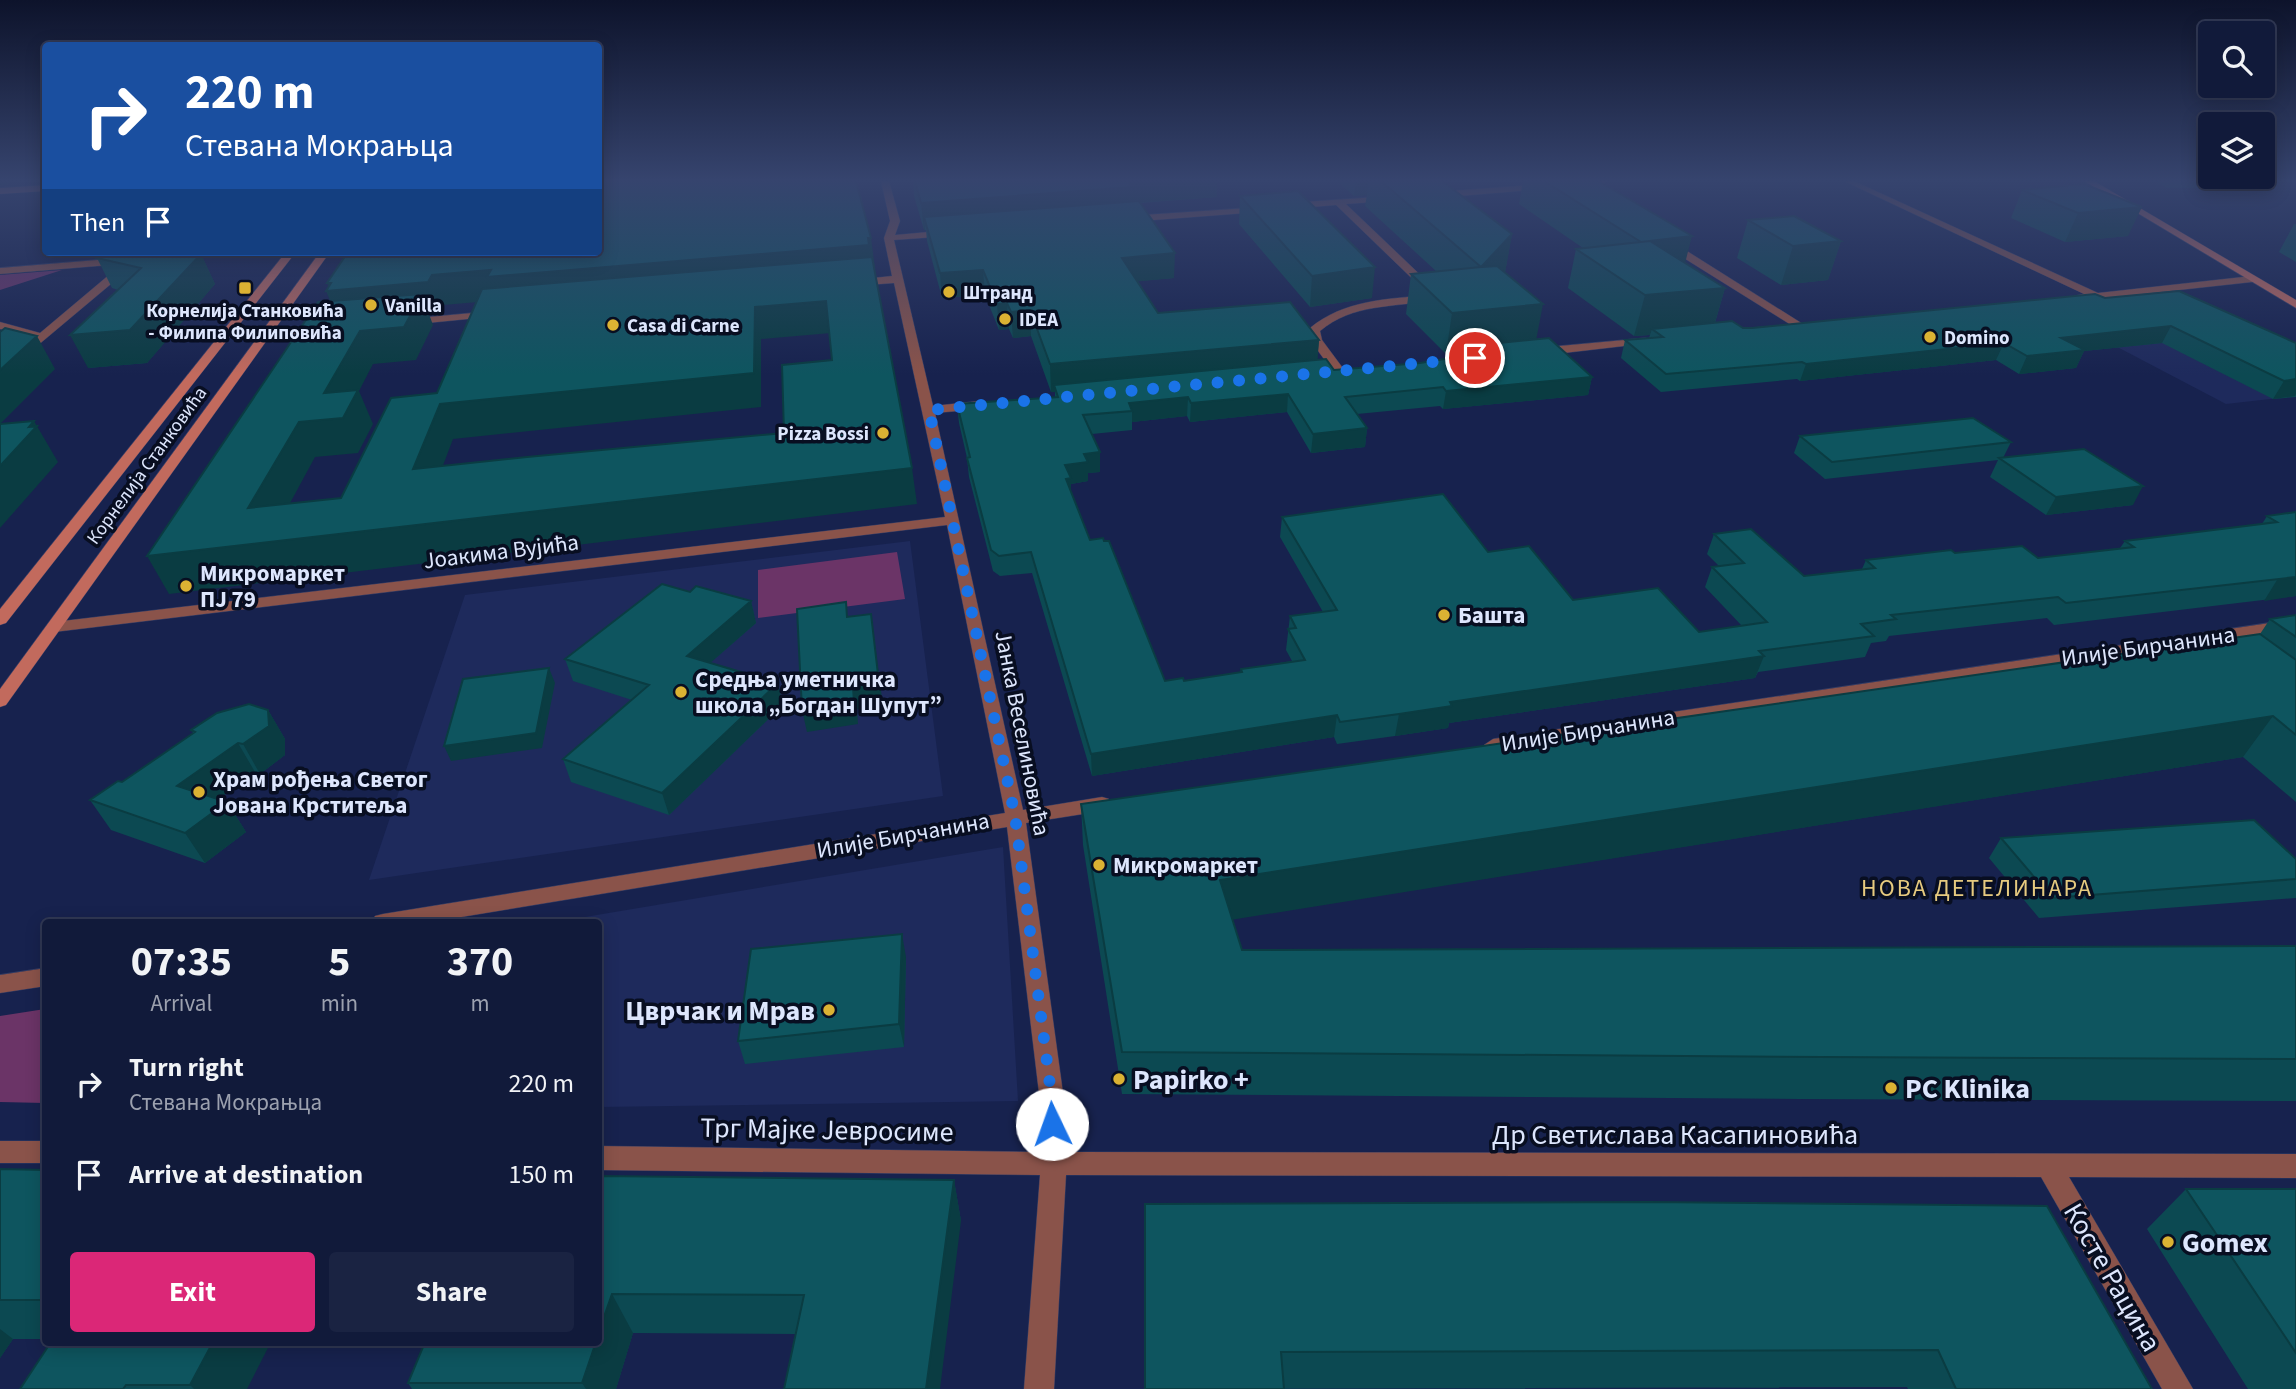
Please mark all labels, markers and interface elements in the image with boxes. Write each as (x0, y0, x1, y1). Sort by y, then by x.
map controls (2198, 21, 2275, 189)
button: search (2198, 21, 2275, 98)
text: 220 m (185, 58, 314, 128)
icon: right (70, 70, 161, 161)
button: layers (2198, 112, 2275, 189)
text: Стевана Мокрањца (185, 123, 454, 169)
icon: arrive (139, 203, 177, 241)
text: Then (70, 204, 125, 241)
marker: Корнелија Станковића - Филипа Филиповића (237, 280, 253, 296)
place label: Штранд (963, 280, 1033, 307)
marker: Штранд (941, 284, 957, 300)
place label: Vanilla (384, 293, 442, 320)
marker: Vanilla (363, 297, 379, 313)
place label: Корнелија Станковића - Филипа Филиповића (146, 298, 344, 347)
place label: IDEA (1019, 307, 1058, 334)
marker: IDEA (997, 311, 1013, 327)
place label: Casa di Carne (627, 313, 740, 340)
marker: Casa di Carne (605, 317, 621, 333)
place label: Domino (1944, 325, 2010, 352)
pin (1445, 328, 1505, 388)
marker: Domino (1922, 329, 1938, 345)
icon: arrive (1456, 339, 1494, 377)
street label: Корнелија Станковића (81, 381, 214, 550)
place label: Pizza Bossi (777, 421, 869, 448)
marker: Pizza Bossi (875, 425, 891, 441)
street label: Јоакима Вујића (421, 526, 581, 577)
place label: Микромаркет ПЈ 79 (200, 557, 345, 616)
marker: Микромаркет ПЈ 79 (178, 578, 194, 594)
place label: Башта (1458, 599, 1525, 632)
marker: Башта (1436, 607, 1452, 623)
street label: Илије Бирчанина (2059, 618, 2237, 675)
street label: Јанка Веселиновића (986, 628, 1059, 839)
place label: Средња уметничка школа „Богдан Шупут” (695, 663, 942, 722)
marker: Средња уметничка школа „Богдан Шупут” (673, 684, 689, 700)
street label: Илије Бирчанина (1499, 701, 1677, 760)
place label: Храм рођења Светог Јована Крститеља (213, 763, 428, 822)
marker: Храм рођења Светог Јована Крститеља (191, 784, 207, 800)
street label: Илије Бирчанина (814, 804, 992, 867)
place label: Микромаркет (1113, 849, 1258, 882)
marker: Микромаркет (1091, 857, 1107, 873)
district label: НОВА ДЕТЕЛИНАРА (1861, 871, 2093, 906)
text: 07:35 (131, 932, 232, 992)
text: 5 (328, 932, 350, 992)
text: 370 (447, 932, 513, 992)
text: Arrival (150, 987, 212, 1020)
text: min (321, 987, 358, 1020)
text: m (470, 987, 490, 1020)
place label: Цврчак и Мрав (625, 991, 815, 1031)
marker: Цврчак и Мрав (821, 1002, 837, 1018)
text: Turn right (129, 1049, 244, 1086)
place label: Papirko + (1133, 1060, 1249, 1100)
icon: right (70, 1065, 108, 1103)
text: 220 m (508, 1065, 574, 1102)
place label: PC Klinika (1905, 1069, 2030, 1109)
marker: Papirko + (1111, 1071, 1127, 1087)
marker: PC Klinika (1883, 1080, 1899, 1096)
text: Стевана Мокрањца (129, 1086, 322, 1119)
position arrow (1015, 1087, 1089, 1161)
street label: Трг Мајке Јевросиме (700, 1108, 954, 1152)
street label: Др Светислава Касапиновића (1492, 1115, 1858, 1155)
icon: arrive (70, 1156, 108, 1194)
text: Arrive at destination (129, 1156, 363, 1193)
text: 150 m (508, 1156, 574, 1193)
street label: Косте Рацина (2053, 1196, 2171, 1359)
place label: Gomex (2182, 1223, 2268, 1263)
marker: Gomex (2160, 1234, 2176, 1250)
button: Exit (70, 1252, 315, 1332)
button: Share (329, 1252, 574, 1332)

